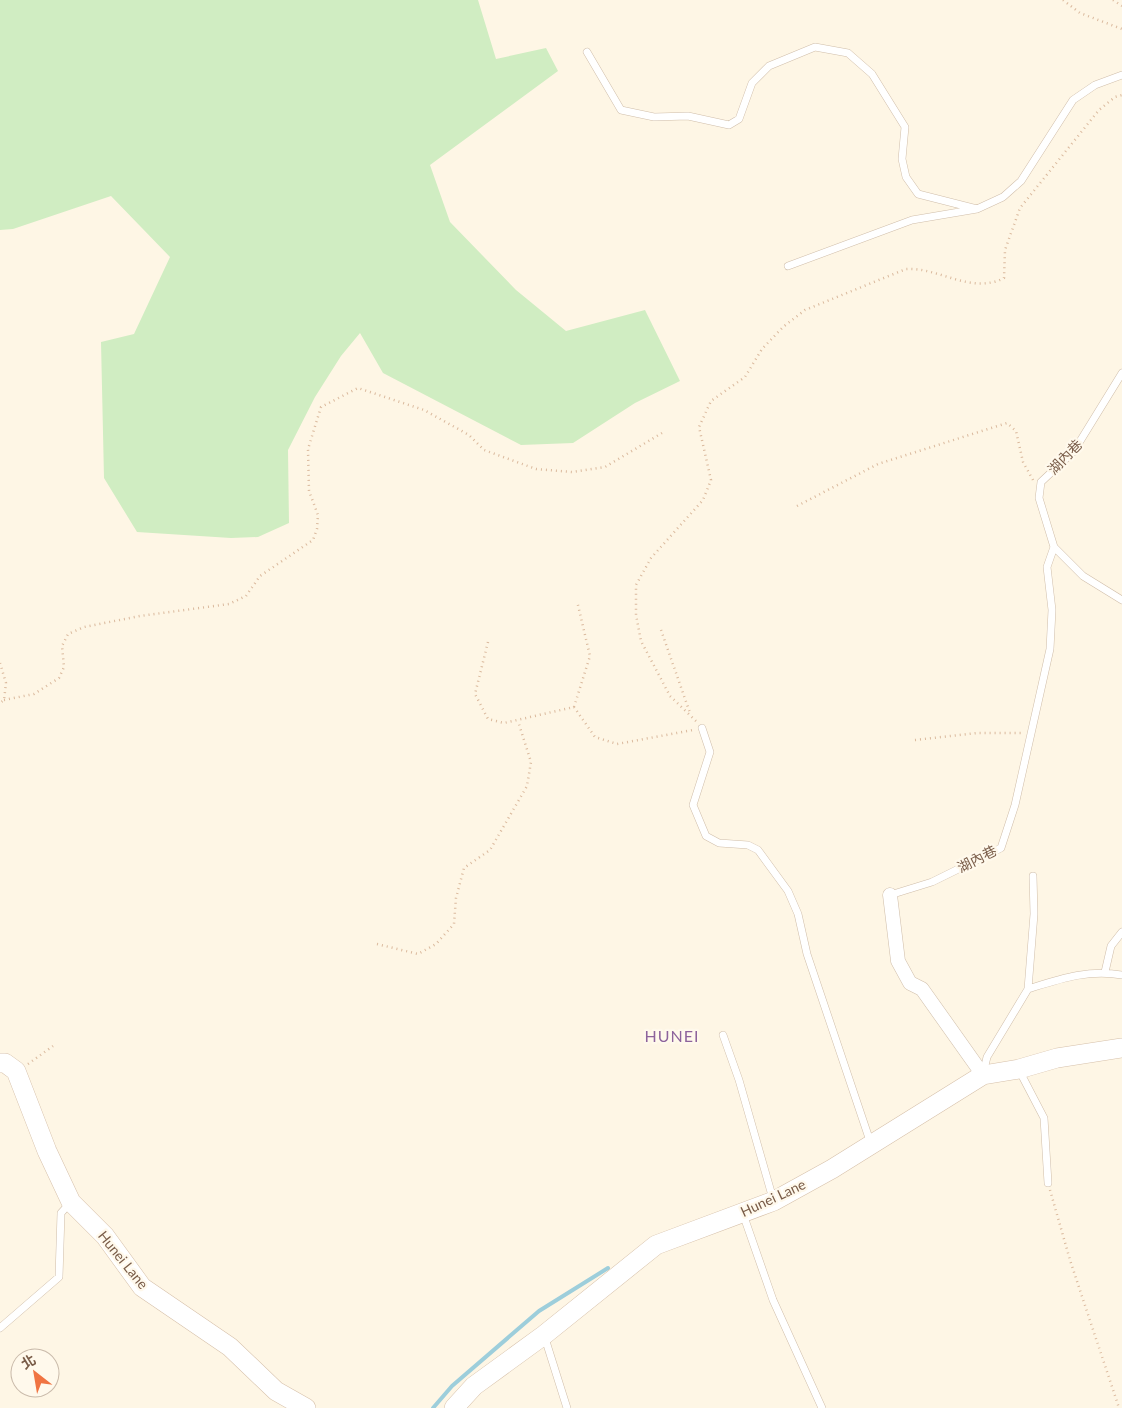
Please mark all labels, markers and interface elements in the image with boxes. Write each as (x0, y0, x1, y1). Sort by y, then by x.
street label: 湖內巷 (1044, 436, 1085, 478)
street label: 湖內巷 (954, 841, 999, 876)
district label: HUNEI (645, 1026, 699, 1045)
street label: Hunei Lane (738, 1175, 808, 1220)
street label: Hunei Lane (95, 1227, 152, 1292)
north arrow (10, 1348, 60, 1398)
text: 北 (18, 1351, 38, 1372)

